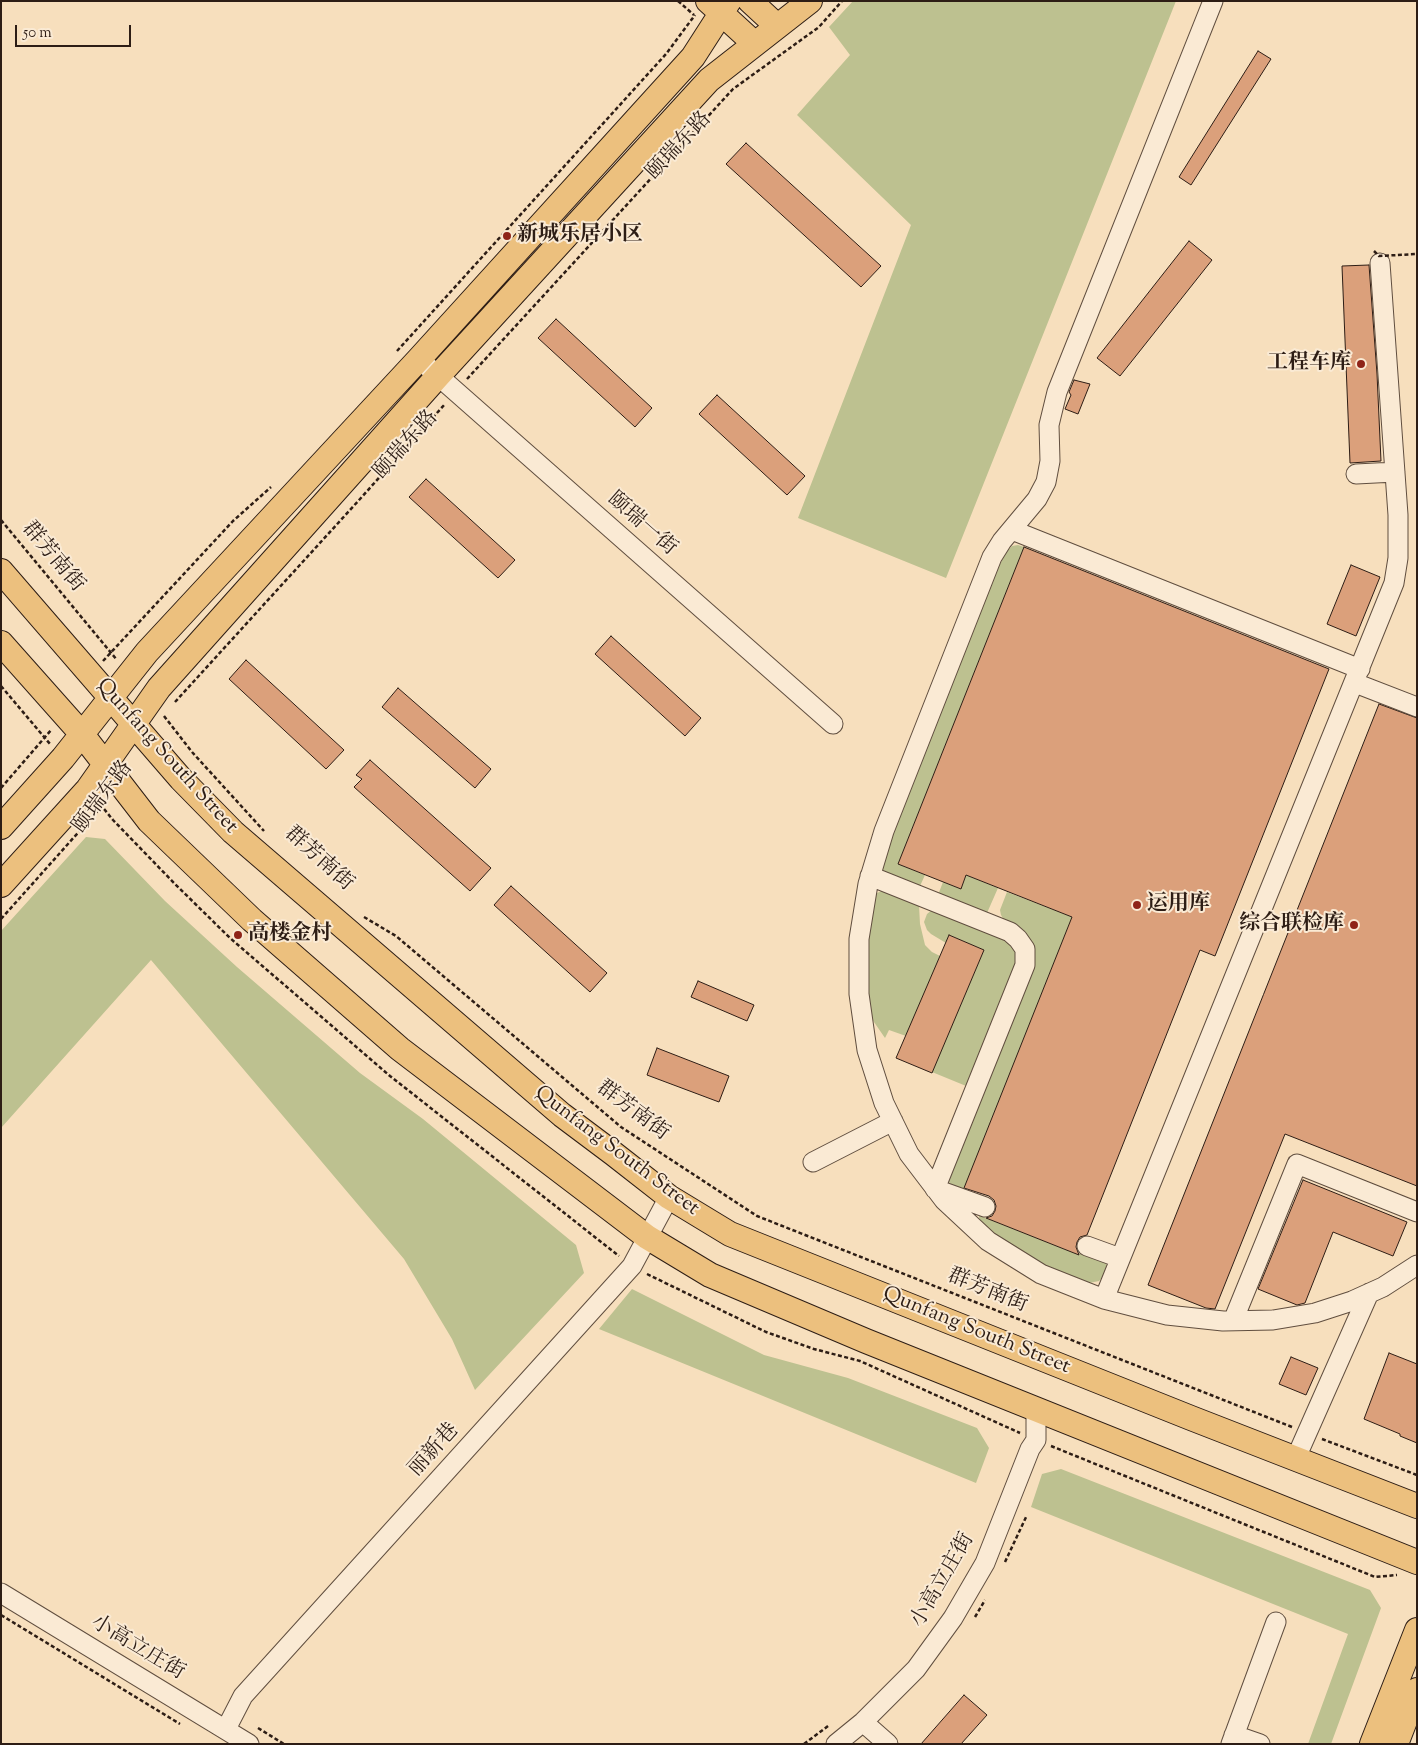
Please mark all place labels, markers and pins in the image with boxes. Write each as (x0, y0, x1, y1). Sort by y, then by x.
place label: 新城乐居小区 (517, 223, 643, 249)
marker: 新城乐居小区 (501, 230, 513, 242)
place label: 工程车库 (1267, 351, 1351, 377)
marker: 工程车库 (1355, 358, 1367, 370)
place label: 运用库 (1147, 892, 1210, 918)
marker: 运用库 (1131, 899, 1143, 911)
place label: 综合联检库 (1239, 912, 1344, 938)
marker: 综合联检库 (1348, 919, 1360, 931)
place label: 高楼金村 (248, 922, 332, 948)
marker: 高楼金村 (232, 929, 244, 941)

